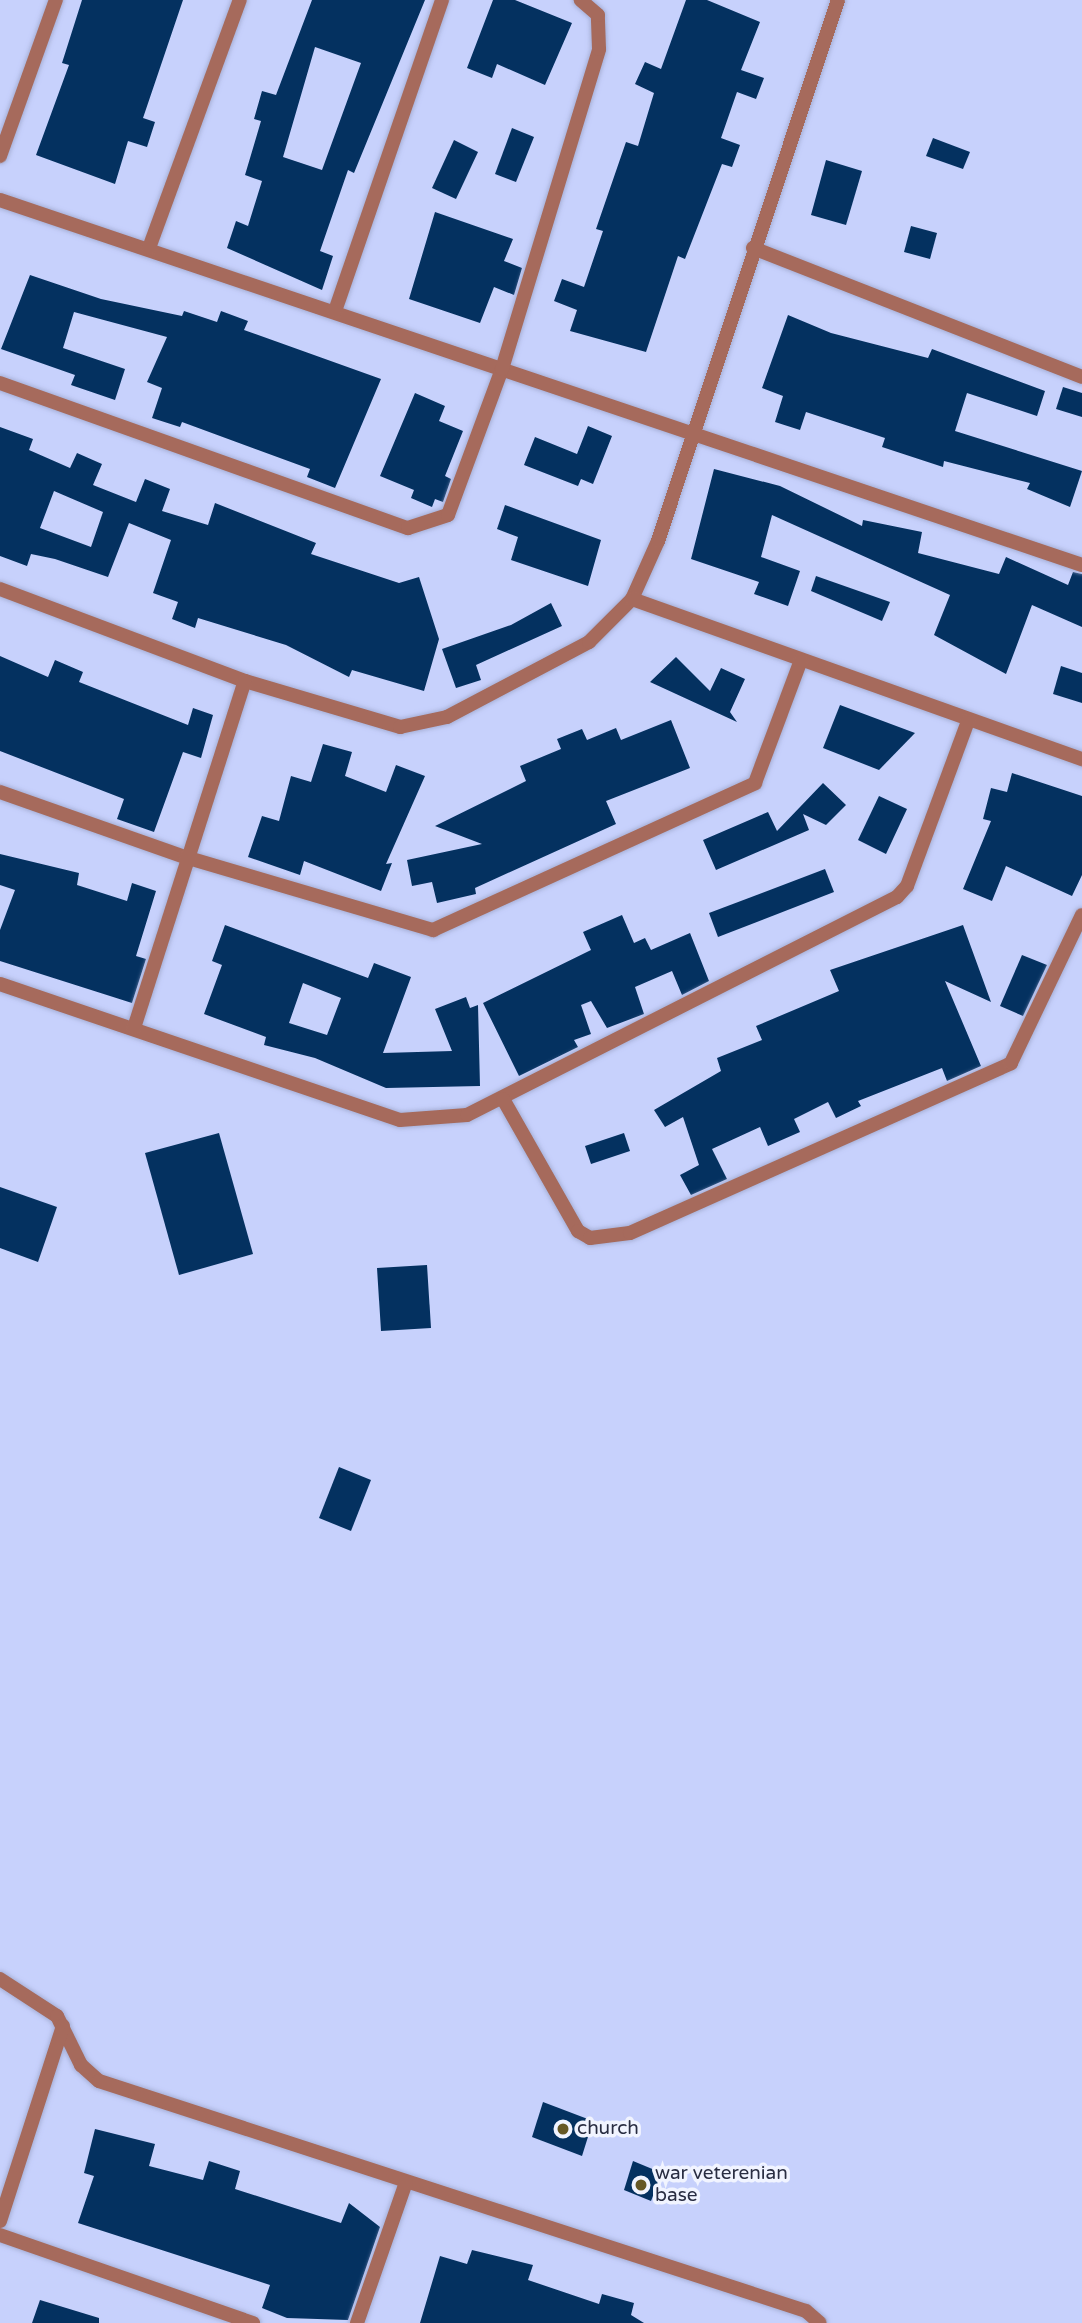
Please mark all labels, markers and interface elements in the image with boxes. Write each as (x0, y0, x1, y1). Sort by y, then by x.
place label: church (577, 2118, 639, 2140)
marker: church (555, 2121, 571, 2137)
place label: war veterenian base (655, 2163, 788, 2207)
marker: war veterenian base (633, 2177, 649, 2193)

